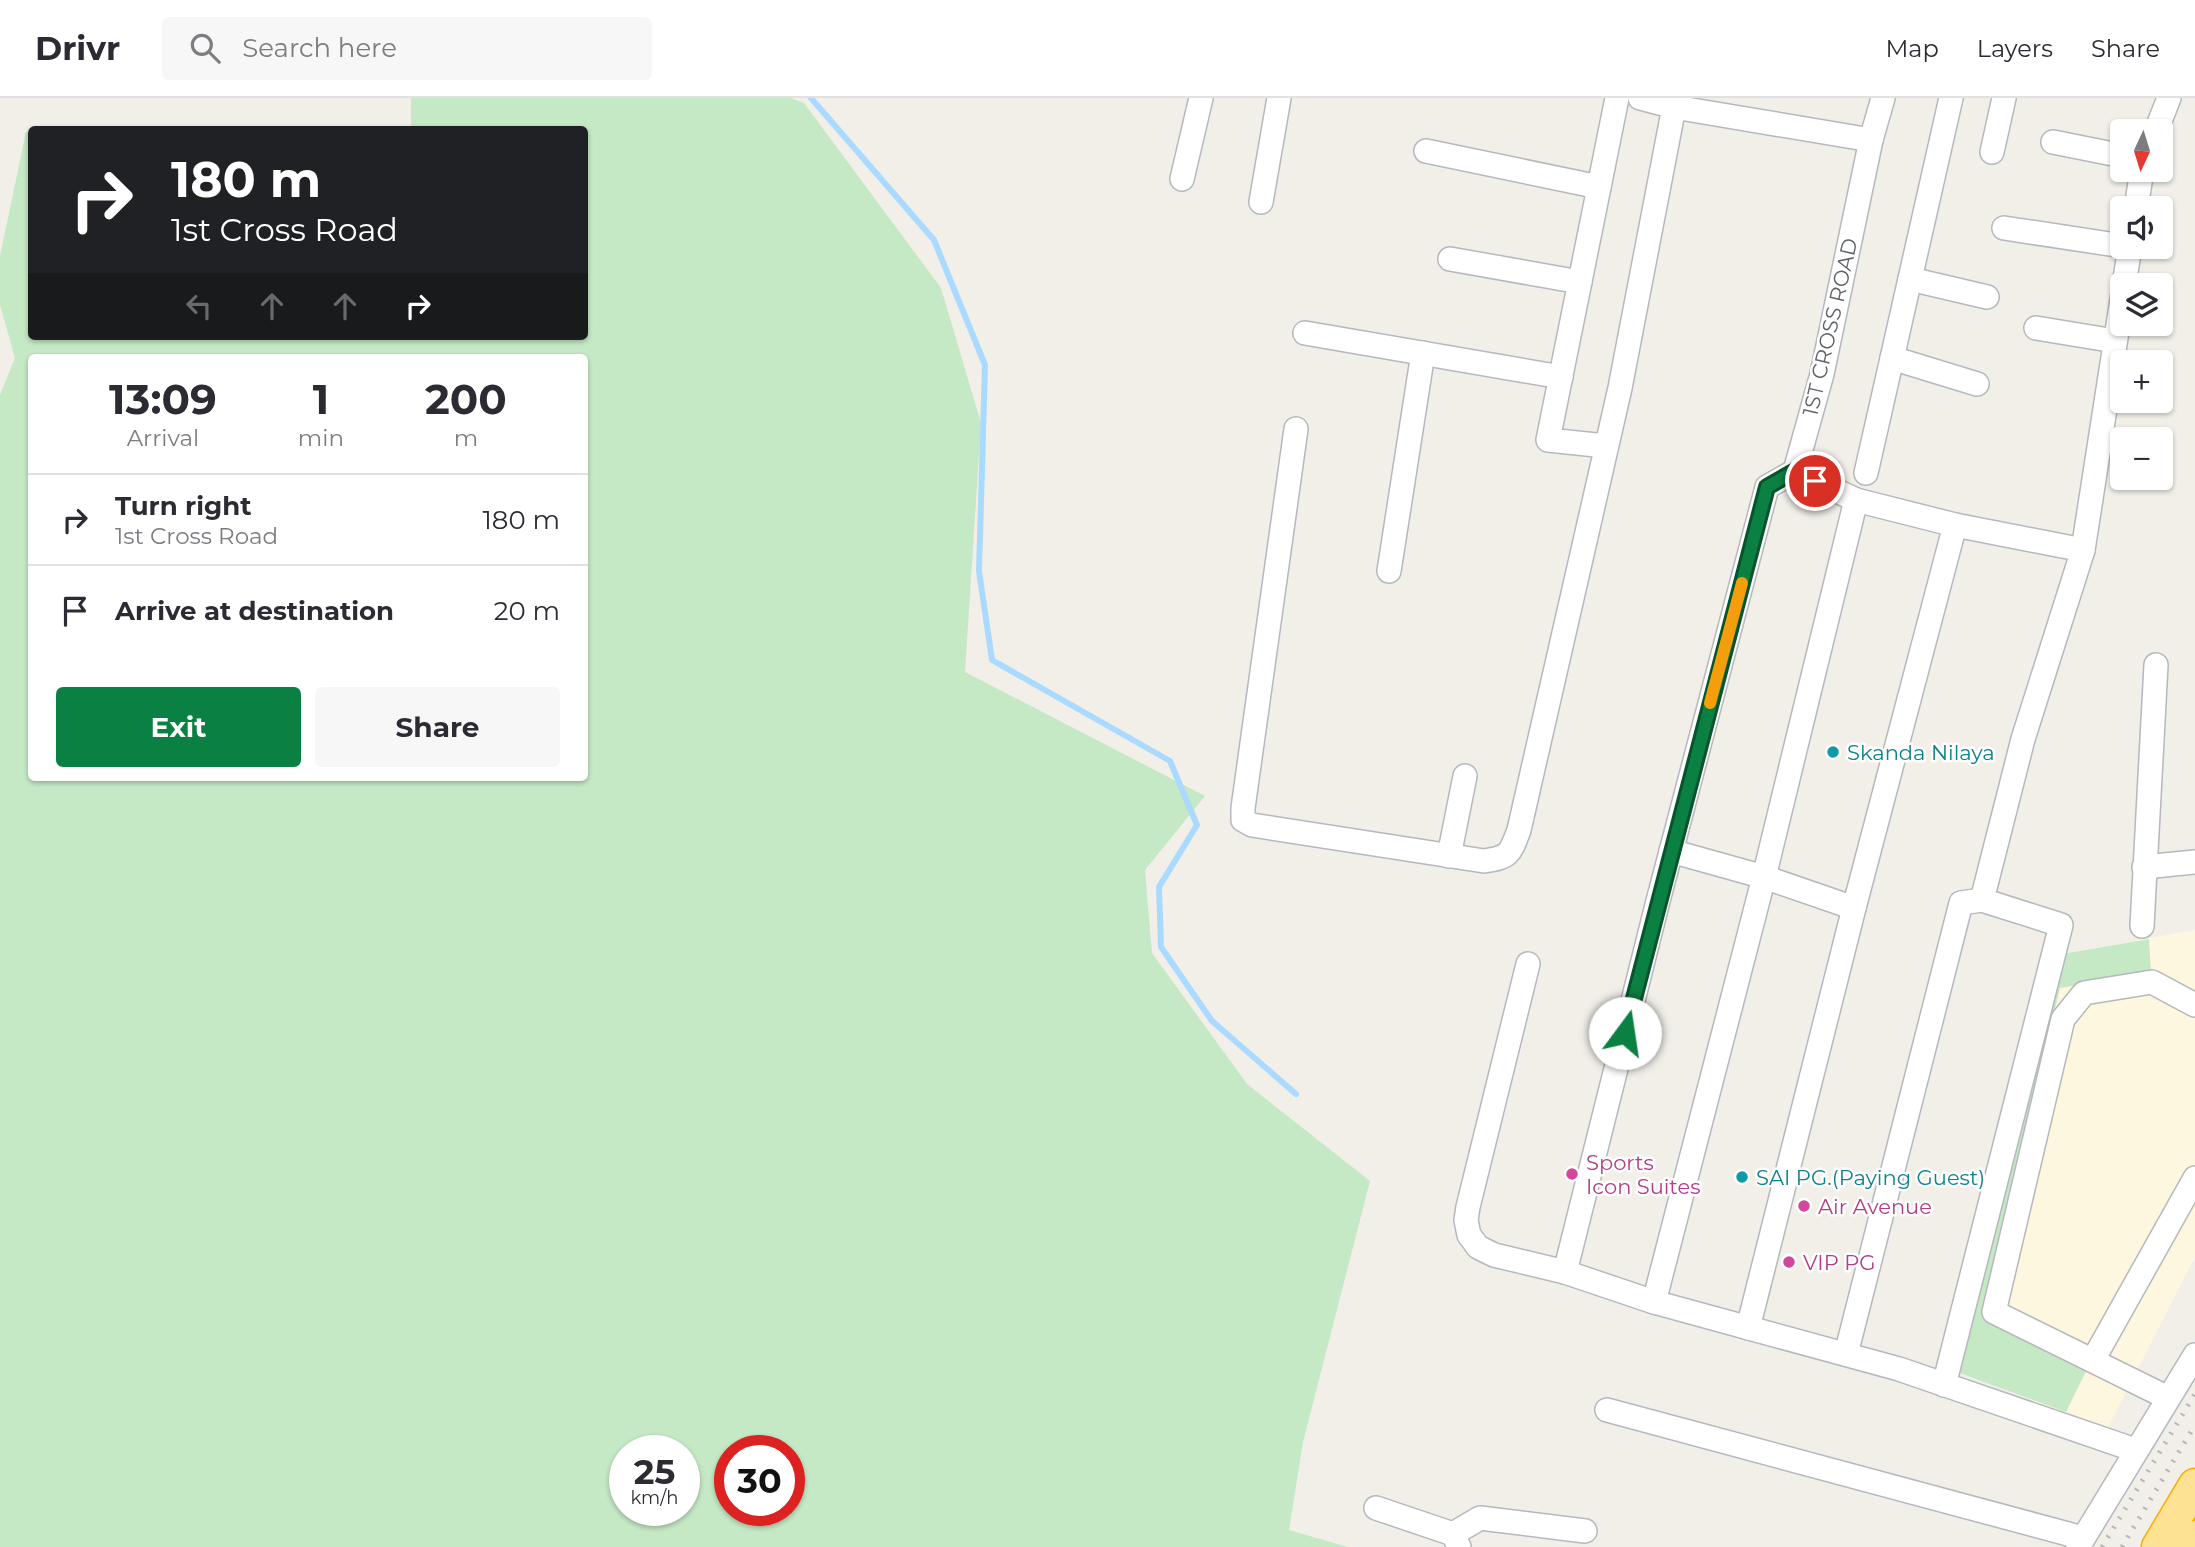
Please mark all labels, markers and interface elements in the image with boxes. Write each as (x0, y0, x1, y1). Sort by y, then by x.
search box (162, 17, 652, 80)
text: Drivr (35, 28, 120, 68)
icon: search (186, 29, 224, 67)
text: Search here (242, 32, 397, 64)
text: Map (1885, 34, 1939, 63)
text: Layers (1977, 34, 2053, 63)
text: Share (2091, 34, 2160, 63)
north arrow (2110, 119, 2174, 182)
map controls (2110, 119, 2173, 490)
text: 180 m (171, 150, 321, 209)
icon: right (56, 154, 147, 245)
button: sound (2110, 196, 2173, 259)
text: 1st Cross Road (171, 210, 398, 249)
street label: 1ST CROSS ROAD (1797, 236, 1863, 418)
button: layers (2110, 273, 2173, 336)
icon: left (180, 287, 218, 325)
icon: ahead (253, 287, 291, 325)
icon: ahead (326, 287, 364, 325)
icon: right (399, 287, 437, 325)
button: + (2110, 350, 2173, 413)
text: 13:09 (109, 373, 217, 425)
text: 1 (313, 373, 329, 425)
text: 200 (425, 373, 507, 425)
text: Arrival (127, 424, 199, 452)
text: min (298, 424, 344, 452)
text: m (454, 424, 478, 452)
button: − (2110, 427, 2173, 490)
pin (1785, 451, 1845, 511)
icon: arrive (1796, 462, 1834, 500)
text: Turn right (115, 490, 251, 522)
icon: right (56, 501, 94, 539)
text: 180 m (482, 504, 560, 536)
text: 1st Cross Road (115, 522, 278, 550)
icon: arrive (56, 592, 94, 630)
text: Arrive at destination (115, 595, 394, 627)
text: 20 m (494, 595, 560, 627)
button: Exit (56, 687, 301, 767)
button: Share (315, 687, 560, 767)
place label: Skanda Nilaya (1847, 740, 1995, 765)
marker: Skanda Nilaya (1825, 744, 1841, 760)
position arrow (1588, 996, 1662, 1070)
place label: Sports Icon Suites (1586, 1150, 1700, 1199)
place label: SAI PG.(Paying Guest) (1756, 1165, 1985, 1190)
marker: Sports Icon Suites (1564, 1166, 1580, 1182)
marker: SAI PG.(Paying Guest) (1734, 1169, 1750, 1185)
place label: Air Avenue (1818, 1194, 1932, 1219)
marker: Air Avenue (1796, 1198, 1812, 1214)
place label: VIP PG (1803, 1250, 1876, 1275)
marker: VIP PG (1781, 1254, 1797, 1270)
speed limit sign: 30 (714, 1435, 805, 1526)
text: 25 (634, 1450, 675, 1493)
text: km/h (630, 1487, 679, 1509)

